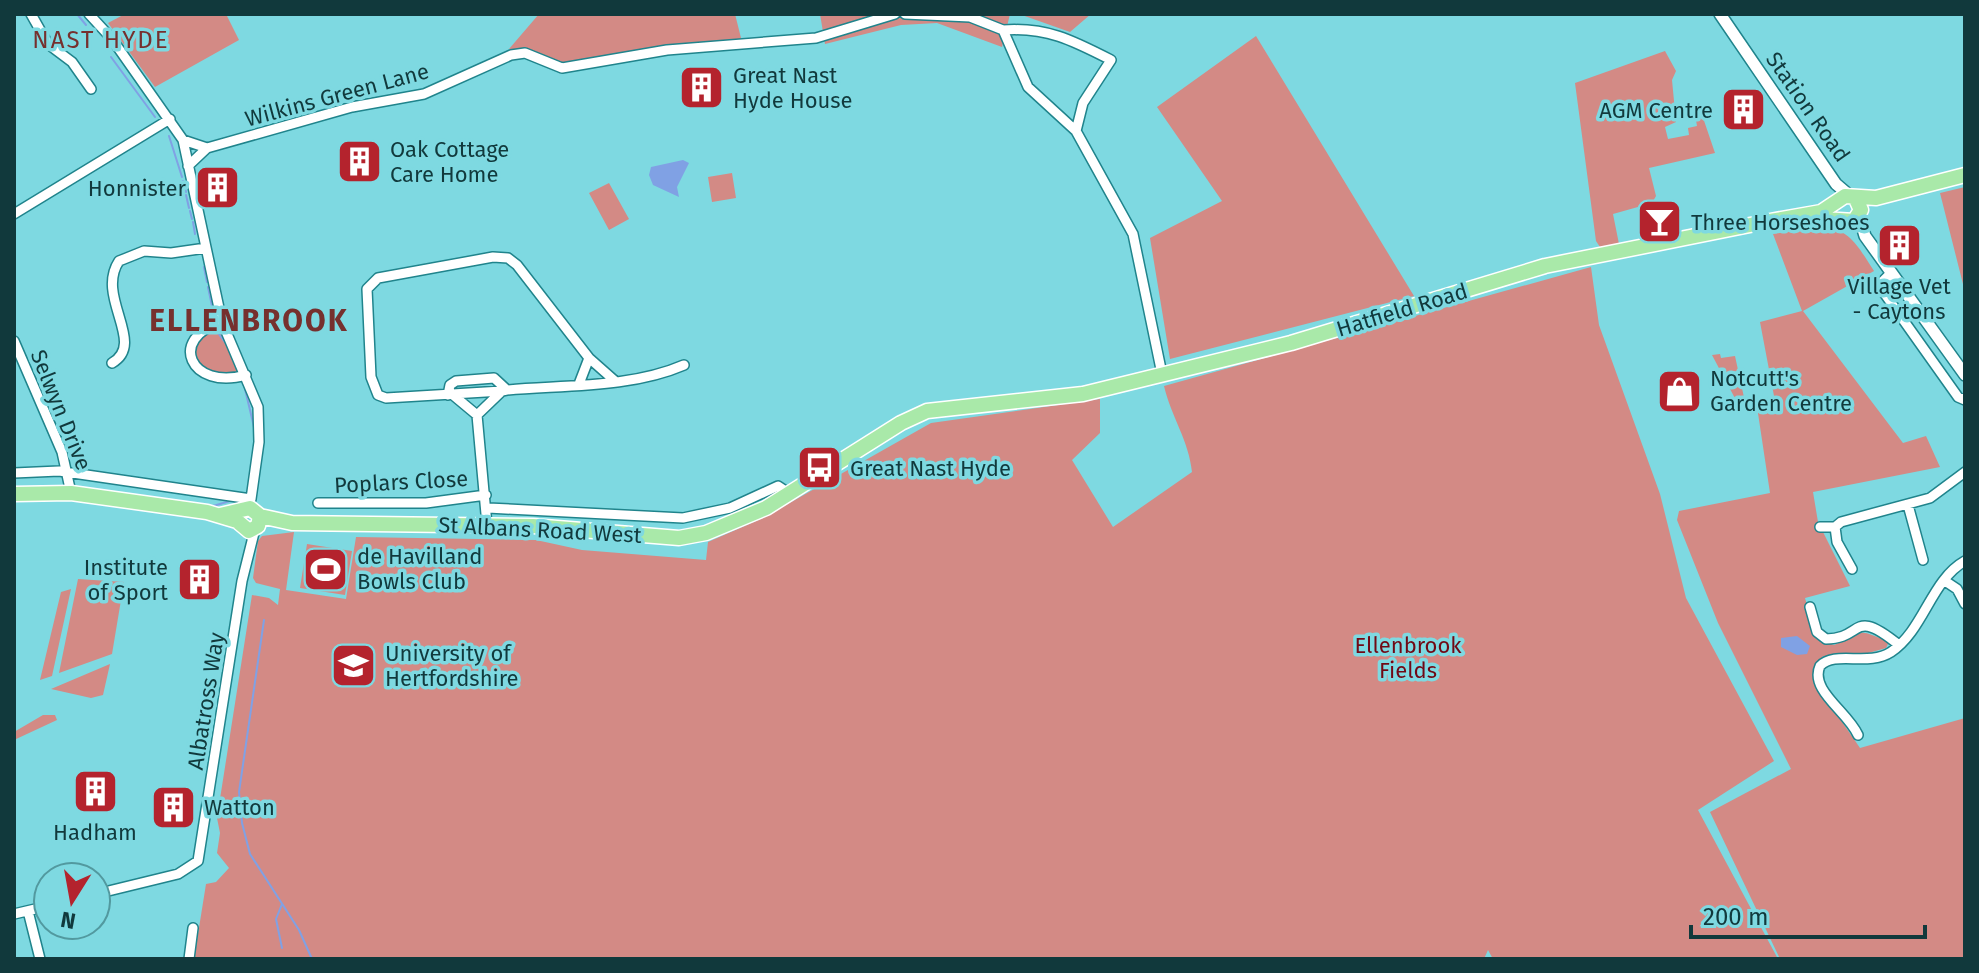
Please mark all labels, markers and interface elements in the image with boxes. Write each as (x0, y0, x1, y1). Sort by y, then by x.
district label: NAST HYDE (32, 26, 170, 54)
street label: Station Road (1760, 47, 1856, 167)
street label: Wilkins Green Lane (242, 57, 432, 133)
place label: Great Nast Hyde House (733, 62, 853, 114)
building icon: Great Nast Hyde House (678, 64, 726, 112)
building icon: AGM Centre (1720, 86, 1768, 134)
place label: AGM Centre (1599, 97, 1713, 124)
place label: Oak Cottage Care Home (390, 136, 509, 188)
building icon: Oak Cottage Care Home (335, 138, 383, 186)
building icon: Honnister (193, 164, 241, 212)
place label: Honnister (88, 175, 187, 202)
bar icon: Three Horseshoes (1636, 198, 1684, 246)
place label: Three Horseshoes (1691, 209, 1869, 236)
building icon: Village Vet - Caytons (1875, 221, 1923, 269)
place label: Village Vet - Caytons (1847, 273, 1951, 325)
street label: Hatfield Road (1333, 277, 1471, 343)
district label: ELLENBROOK (149, 303, 349, 339)
street label: Selwyn Drive (25, 346, 97, 474)
place label: Notcutt's Garden Centre (1710, 365, 1852, 417)
shop icon: Notcutt's Garden Centre (1655, 367, 1703, 415)
bus stop icon: Great Nast Hyde (795, 444, 843, 492)
place label: Great Nast Hyde (850, 455, 1011, 482)
street label: Poplars Close (333, 465, 469, 499)
street label: St Albans Road West (438, 511, 642, 549)
place label: de Havilland Bowls Club (357, 543, 482, 595)
sports icon: de Havilland Bowls Club (302, 545, 350, 593)
place label: Institute of Sport (84, 554, 168, 606)
building icon: Institute of Sport (175, 556, 223, 604)
street label: Albatross Way (182, 630, 230, 772)
park label: Ellenbrook Fields (1354, 632, 1462, 684)
place label: University of Hertfordshire (385, 640, 519, 692)
school or university icon: University of Hertfordshire (330, 642, 378, 690)
building icon: Hadham (71, 767, 119, 815)
building icon: Watton (149, 783, 197, 831)
place label: Watton (204, 794, 275, 821)
place label: Hadham (53, 819, 137, 846)
north arrow (32, 861, 112, 941)
scale bar (1691, 889, 1925, 939)
text: 200 m (1703, 903, 1769, 931)
text: N (59, 905, 78, 935)

